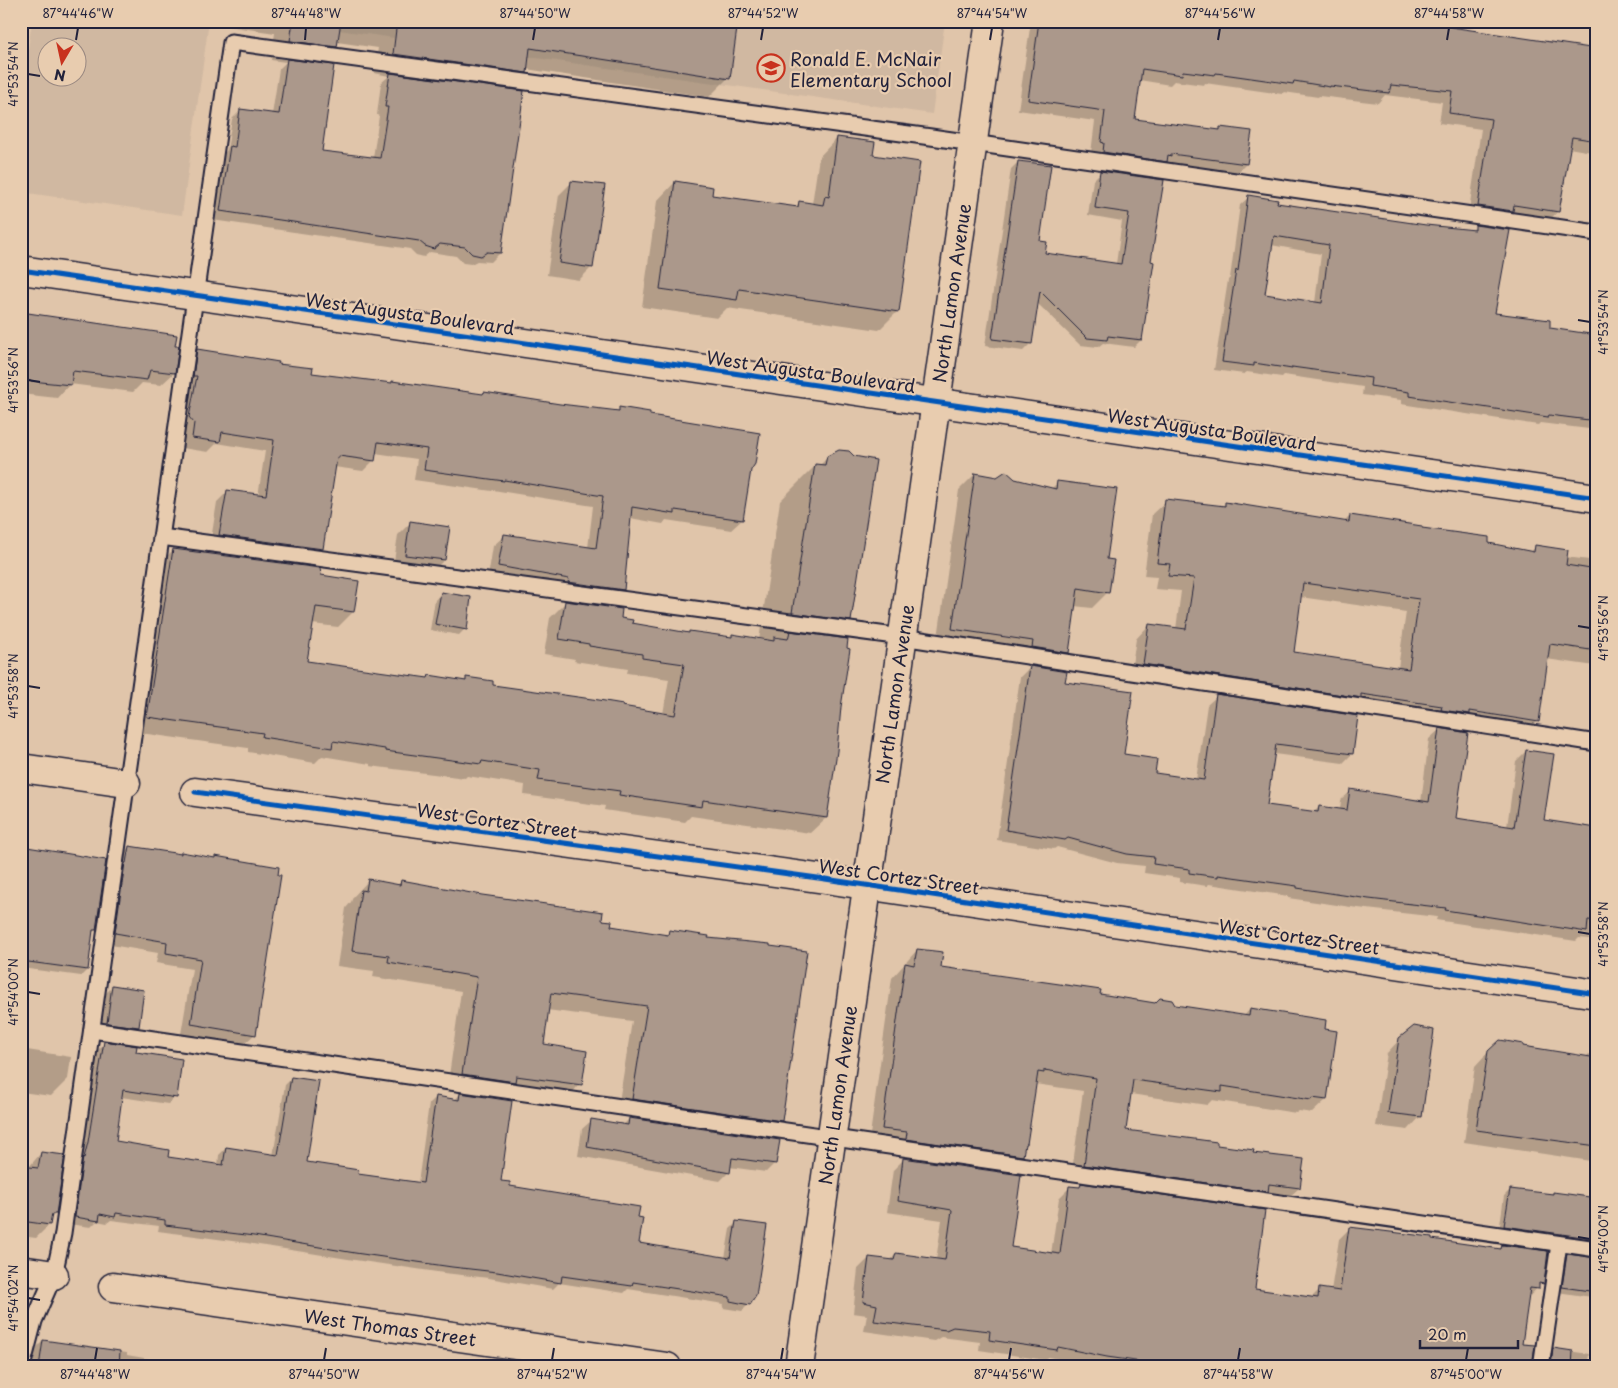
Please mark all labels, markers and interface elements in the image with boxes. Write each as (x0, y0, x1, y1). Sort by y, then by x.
text: 87°44'46"W (43, 4, 114, 22)
text: 87°44'48"W (271, 4, 342, 22)
text: 87°44'50"W (499, 4, 571, 22)
text: 87°44'52"W (728, 4, 799, 22)
text: 87°44'54"W (957, 4, 1028, 22)
text: 87°44'56"W (1185, 4, 1256, 22)
text: 87°44'58"W (1414, 4, 1485, 22)
north arrow (38, 38, 88, 88)
text: 41°53'54"N (4, 41, 22, 107)
place label: Ronald E. McNair Elementary School (790, 45, 952, 93)
school or university icon: Ronald E. McNair Elementary School (756, 53, 786, 83)
text: N (53, 64, 67, 87)
street label: North Lamon Avenue (925, 201, 977, 384)
street label: West Augusta Boulevard (304, 285, 516, 341)
text: 41°53'54"N (1594, 289, 1612, 355)
street label: West Augusta Boulevard (705, 343, 917, 399)
text: 41°53'56"N (4, 347, 22, 413)
street label: West Augusta Boulevard (1106, 401, 1318, 457)
text: 41°53'56"N (1594, 595, 1612, 661)
street label: North Lamon Avenue (868, 602, 920, 785)
text: 41°53'58"N (4, 653, 22, 719)
street label: West Cortez Street (415, 795, 579, 845)
street label: West Cortez Street (817, 851, 981, 901)
text: 41°53'58"N (1594, 901, 1612, 967)
street label: West Cortez Street (1217, 911, 1381, 961)
text: 41°54'00"N (4, 958, 22, 1026)
street label: North Lamon Avenue (811, 1003, 863, 1186)
text: 41°54'00"N (1594, 1205, 1612, 1273)
text: 41°54'02"N (4, 1265, 22, 1331)
street label: West Thomas Street (302, 1302, 478, 1352)
scale bar (1420, 1318, 1518, 1350)
text: 20 m (1428, 1322, 1467, 1345)
text: 87°44'48"W (60, 1365, 131, 1383)
text: 87°44'50"W (288, 1365, 360, 1383)
text: 87°44'52"W (517, 1365, 588, 1383)
text: 87°44'54"W (746, 1365, 817, 1383)
text: 87°44'56"W (974, 1365, 1045, 1383)
text: 87°44'58"W (1203, 1365, 1274, 1383)
text: 87°45'00"W (1430, 1365, 1503, 1383)

